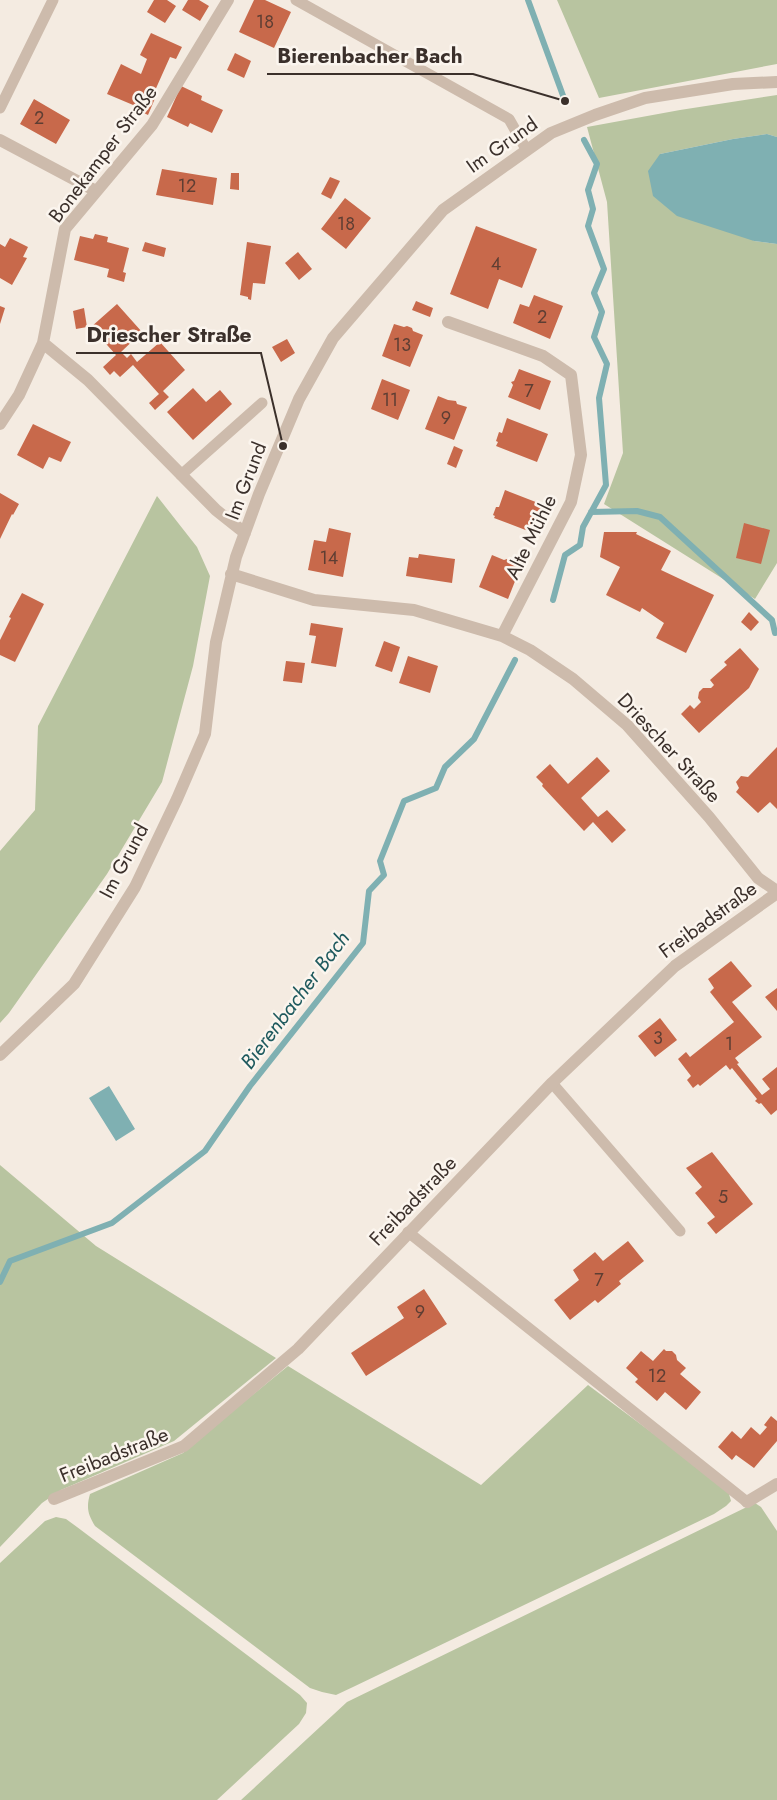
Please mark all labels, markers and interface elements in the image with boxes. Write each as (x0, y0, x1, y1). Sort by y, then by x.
house number: 18 (256, 9, 274, 35)
callout: Bierenbacher Bach (267, 38, 473, 74)
text: Bierenbacher Bach (277, 41, 463, 71)
street label: Bonekamper Straße (42, 79, 164, 229)
house number: 2 (34, 105, 44, 131)
street label: Im Grund (460, 110, 544, 180)
house number: 12 (178, 173, 196, 199)
house number: 18 (337, 211, 355, 237)
house number: 4 (491, 251, 501, 277)
house number: 2 (537, 304, 547, 330)
callout: Driescher Straße (76, 317, 261, 353)
text: Driescher Straße (86, 320, 252, 350)
house number: 13 (393, 332, 411, 358)
house number: 7 (524, 378, 534, 404)
house number: 11 (382, 387, 398, 413)
house number: 9 (441, 405, 451, 431)
street label: Im Grund (218, 438, 274, 524)
street label: Alte Mühle (498, 490, 564, 584)
house number: 14 (320, 545, 338, 571)
street label: Driescher Straße (610, 687, 728, 809)
street label: Im Grund (92, 818, 156, 904)
street label: Freibadstraße (653, 874, 763, 966)
water label: Bierenbacher Bach (233, 925, 357, 1075)
house number: 3 (653, 1025, 663, 1051)
house number: 1 (725, 1031, 733, 1057)
street label: Freibadstraße (363, 1150, 463, 1252)
house number: 5 (718, 1184, 728, 1210)
house number: 7 (594, 1267, 604, 1293)
house number: 9 (415, 1299, 425, 1325)
house number: 12 (648, 1363, 666, 1389)
street label: Freibadstraße (55, 1420, 173, 1490)

